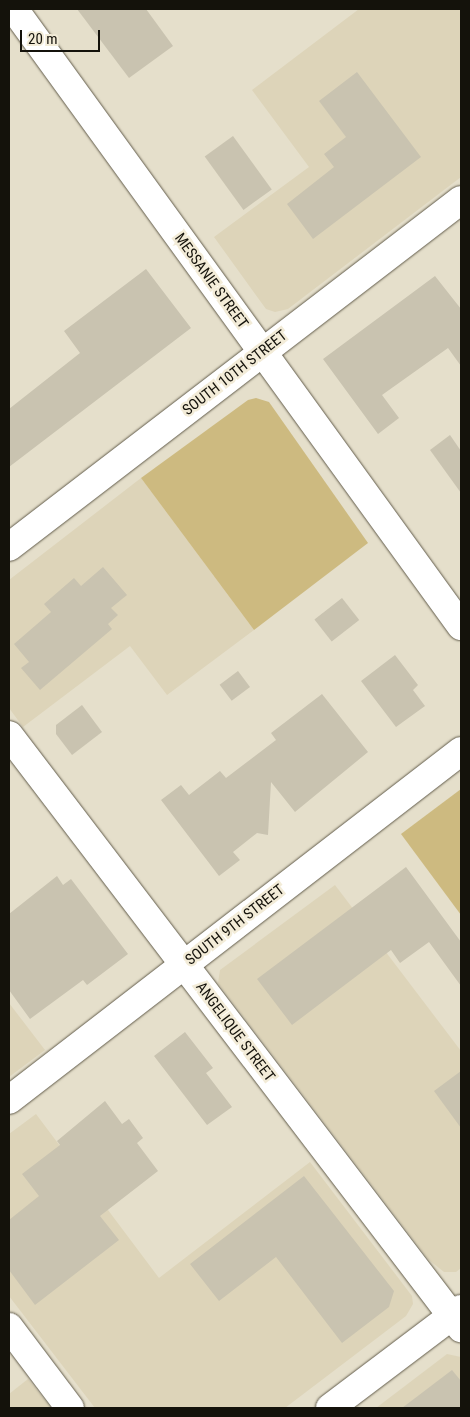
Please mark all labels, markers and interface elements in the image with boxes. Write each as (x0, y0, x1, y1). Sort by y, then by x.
scale bar (22, 20, 102, 52)
text: 20 m (28, 30, 58, 48)
street label: MESSANIE STREET (170, 230, 252, 332)
street label: SOUTH 10TH STREET (179, 327, 291, 419)
street label: SOUTH 9TH STREET (182, 881, 288, 969)
street label: ANGELIQUE STREET (192, 979, 278, 1085)

